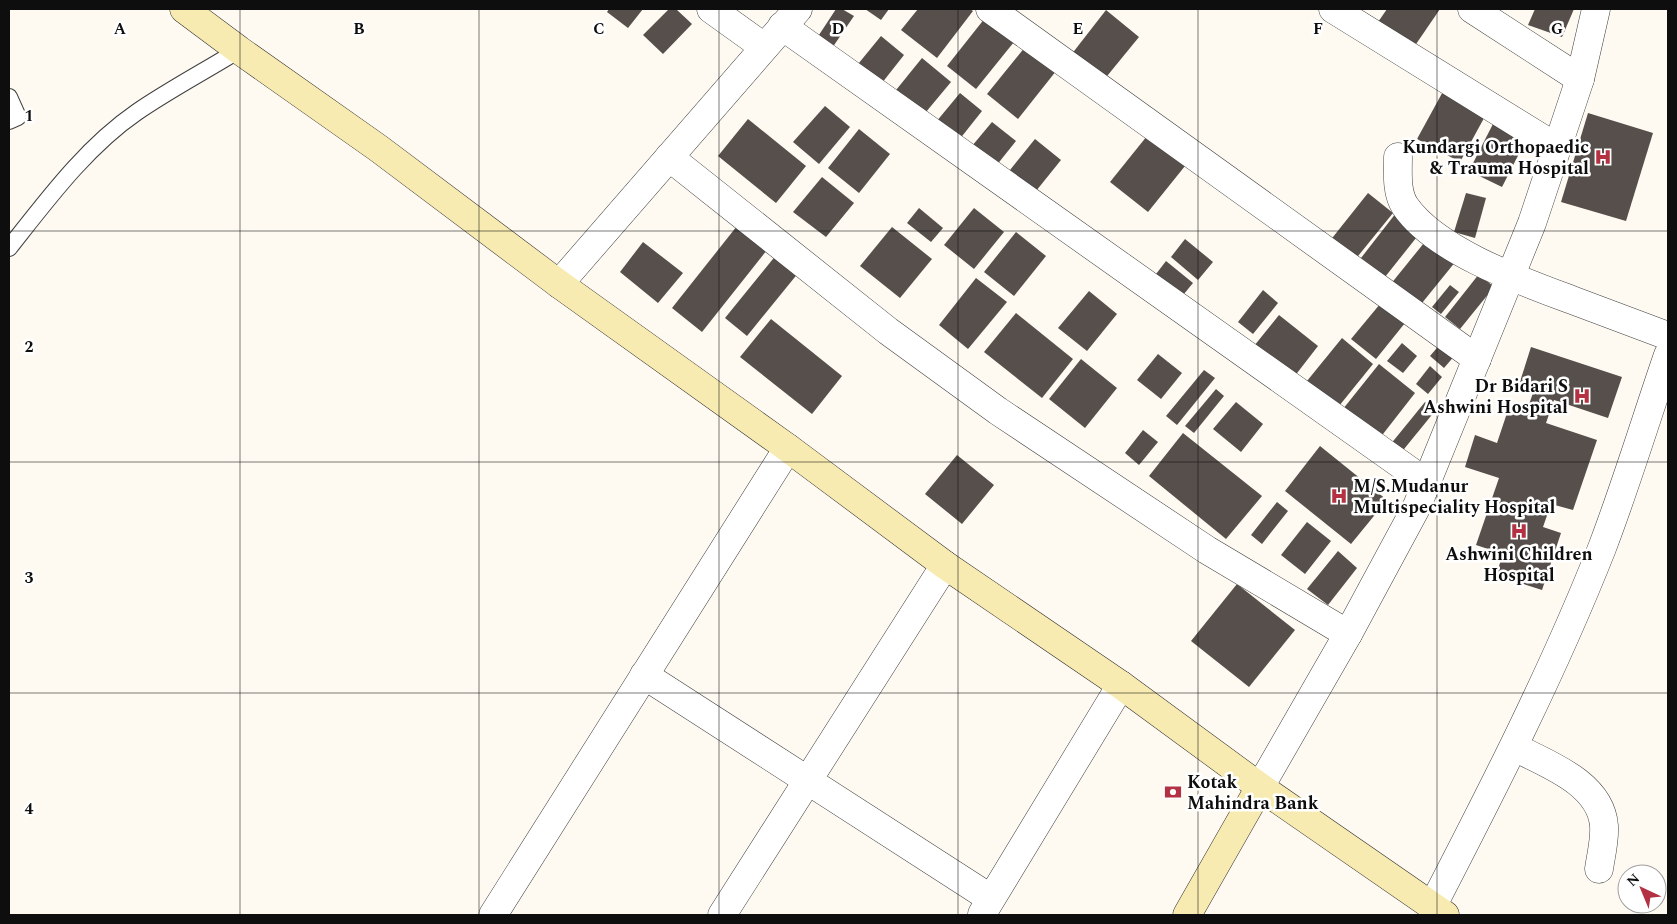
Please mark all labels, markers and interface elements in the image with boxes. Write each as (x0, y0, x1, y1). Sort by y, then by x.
text: A (114, 17, 127, 41)
text: B (353, 17, 365, 41)
text: C (593, 17, 605, 41)
text: D (832, 17, 845, 41)
text: E (1073, 17, 1083, 41)
text: F (1313, 17, 1323, 41)
text: G (1551, 17, 1563, 41)
text: 1 (25, 104, 33, 128)
place label: Kundargi Orthopaedic & Trauma Hospital (1402, 134, 1589, 182)
hospital icon: Kundargi Orthopaedic & Trauma Hospital (1593, 147, 1613, 167)
text: 2 (25, 335, 34, 359)
place label: Dr Bidari S Ashwini Hospital (1423, 373, 1568, 421)
hospital icon: Dr Bidari S Ashwini Hospital (1572, 386, 1592, 406)
place label: M/S.Mudanur Multispeciality Hospital (1353, 473, 1556, 521)
hospital icon: M/S.Mudanur Multispeciality Hospital (1329, 486, 1349, 506)
hospital icon: Ashwini Children Hospital (1509, 521, 1529, 541)
place label: Ashwini Children Hospital (1445, 541, 1593, 589)
text: 3 (25, 566, 34, 590)
place label: Kotak Mahindra Bank (1187, 769, 1319, 817)
bank icon: Kotak Mahindra Bank (1163, 782, 1183, 802)
text: 4 (25, 797, 34, 821)
north arrow (1617, 864, 1667, 914)
text: N (1622, 868, 1645, 892)

